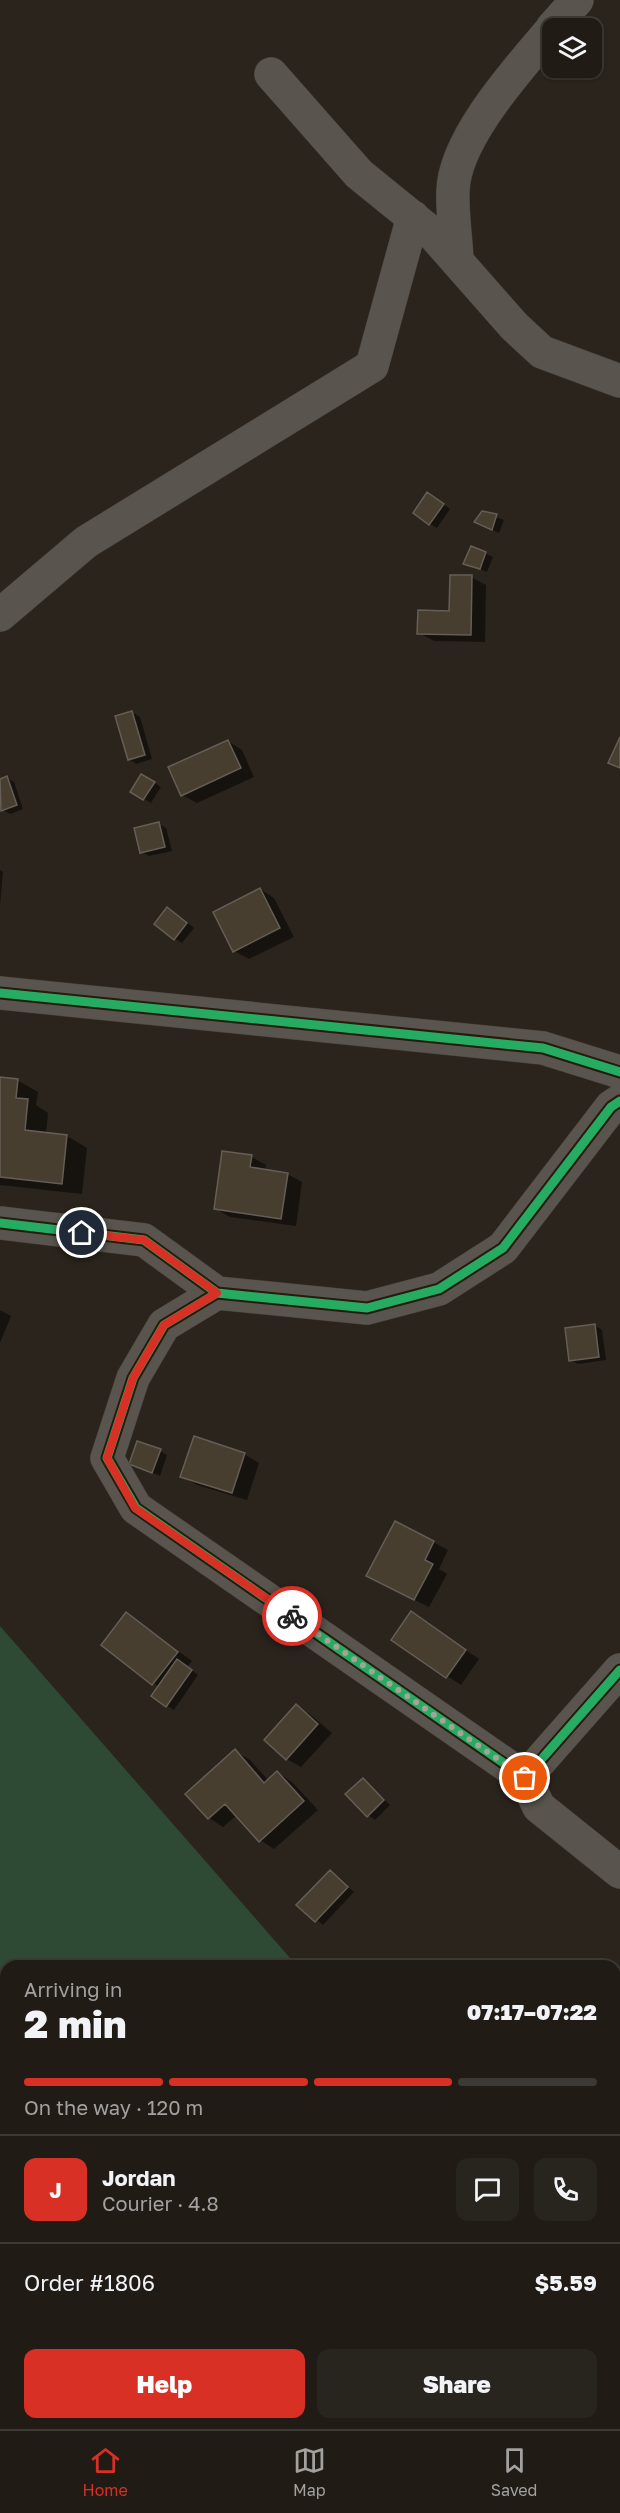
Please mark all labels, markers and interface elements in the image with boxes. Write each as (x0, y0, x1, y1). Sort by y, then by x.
map controls (542, 18, 602, 78)
button: layers (542, 18, 602, 78)
pin (56, 1207, 107, 1258)
icon: home (65, 1216, 98, 1249)
courier (262, 1586, 322, 1646)
icon: bike (276, 1600, 309, 1633)
pin (499, 1752, 550, 1803)
icon: bag (508, 1761, 541, 1794)
text: Arriving in (24, 1977, 122, 2001)
text: 07:17–07:22 (467, 1998, 597, 2025)
text: 2 min (24, 2000, 127, 2047)
text: On the way · 120 m (24, 2095, 203, 2119)
button: chat (456, 2158, 519, 2221)
button: phone (534, 2158, 597, 2221)
text: Jordan (102, 2164, 176, 2191)
text: J (49, 2176, 62, 2203)
text: Courier · 4.8 (102, 2191, 219, 2215)
text: Order #1806 (24, 2269, 155, 2296)
text: $5.59 (534, 2269, 597, 2296)
button: Help (24, 2349, 305, 2418)
button: Share (317, 2349, 597, 2418)
tab: Home (83, 2444, 128, 2500)
tab: Map (293, 2444, 326, 2500)
tab: Saved (491, 2444, 537, 2500)

